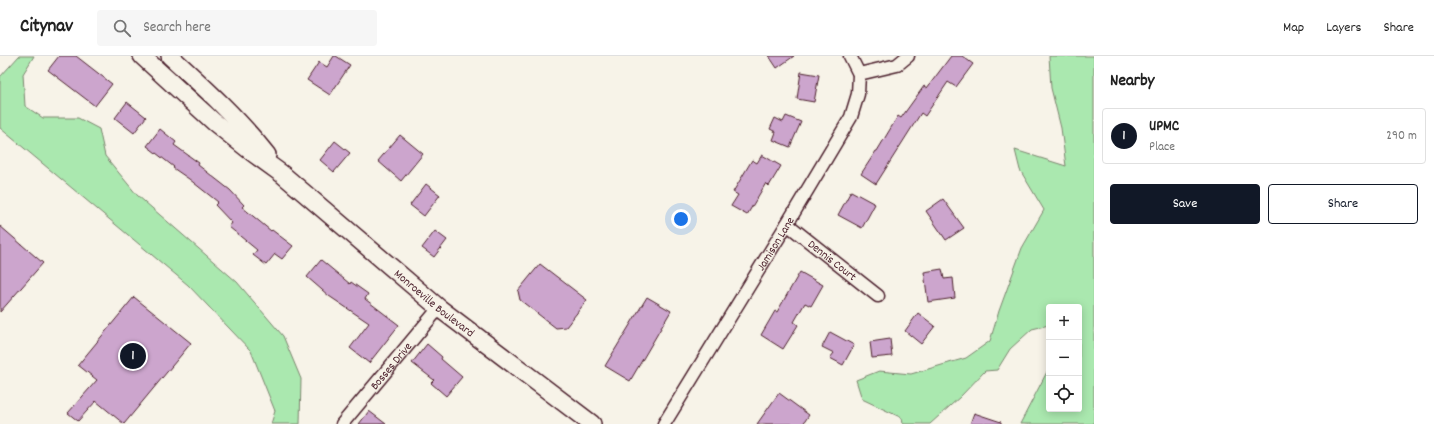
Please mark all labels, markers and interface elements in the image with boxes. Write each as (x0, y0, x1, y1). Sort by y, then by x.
search box (97, 10, 377, 46)
text: Citynav (20, 14, 73, 41)
icon: search (111, 17, 133, 39)
text: Search here (143, 17, 211, 39)
text: Map (1283, 18, 1304, 38)
text: Layers (1326, 18, 1361, 38)
text: Share (1383, 18, 1414, 38)
text: Nearby (1110, 70, 1154, 94)
text: UPMC (1149, 116, 1179, 138)
text: 1 (1123, 127, 1125, 146)
text: 290 m (1386, 127, 1417, 146)
text: Place (1149, 138, 1175, 157)
button: Save (1110, 184, 1260, 224)
button: Share (1268, 184, 1418, 224)
your location (671, 209, 691, 229)
street label: Jamison Lane (753, 214, 799, 274)
street label: Dennis Court (804, 237, 860, 286)
street label: Monroeville Boulevard (390, 266, 477, 342)
map controls (1046, 304, 1082, 412)
button: + (1046, 304, 1082, 340)
street label: Bosses Drive (367, 339, 417, 394)
button: − (1046, 340, 1082, 376)
pin: 1 (120, 341, 146, 371)
button: locate (1046, 376, 1082, 412)

